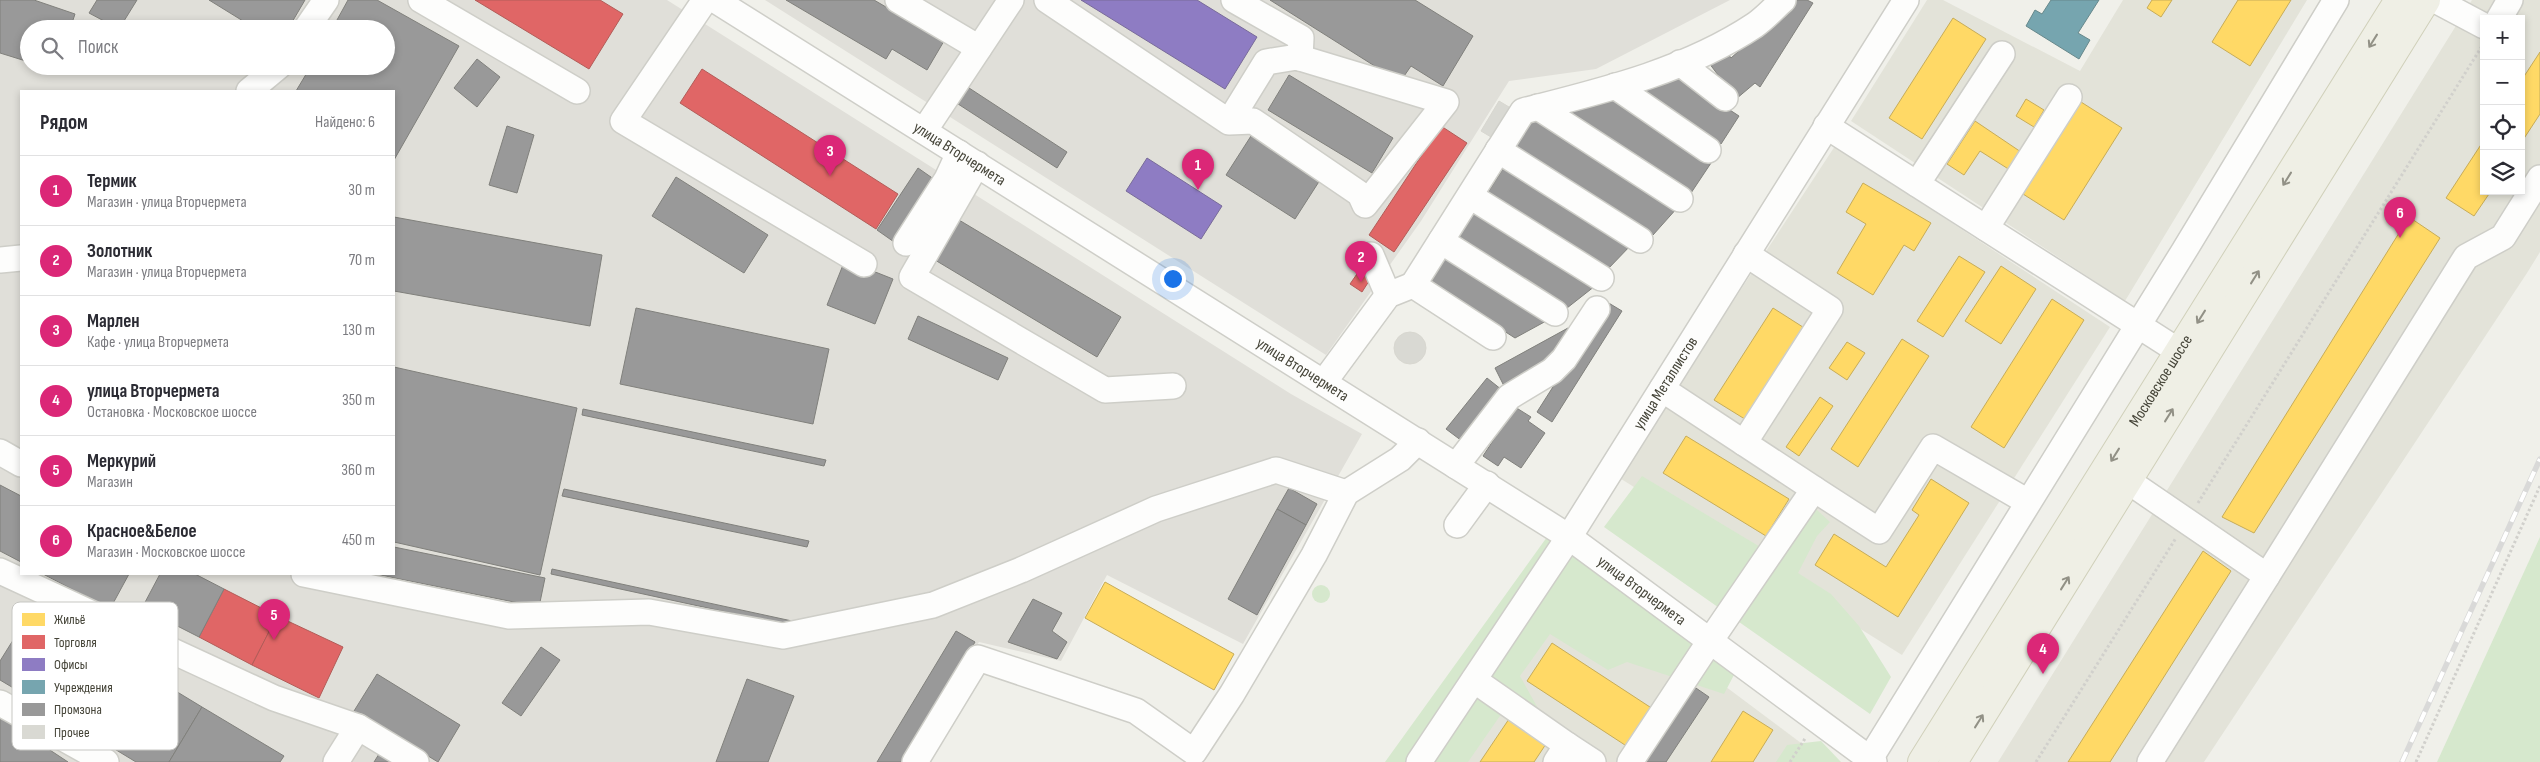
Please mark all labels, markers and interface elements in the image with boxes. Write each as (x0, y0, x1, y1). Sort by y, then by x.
map controls (2480, 15, 2525, 195)
button: + (2480, 15, 2525, 60)
search box (20, 20, 395, 75)
icon: search (38, 34, 66, 62)
one-way arrow (2368, 34, 2378, 48)
text: Поиск (78, 36, 118, 59)
button: − (2480, 60, 2525, 105)
button: locate (2480, 105, 2525, 150)
text: Рядом (40, 110, 88, 135)
text: Найдено: 6 (315, 113, 375, 132)
street label: улица Вторчермета (910, 118, 1009, 190)
pin: 3 (814, 135, 846, 176)
pin: 1 (1182, 149, 1214, 190)
button: layers (2480, 150, 2525, 195)
text: Термик (87, 170, 137, 193)
one-way arrow (2282, 172, 2292, 186)
text: 1 (53, 181, 59, 200)
text: 30 m (348, 181, 375, 200)
text: Магазин · улица Вторчермета (87, 193, 247, 212)
pin: 6 (2384, 197, 2416, 238)
text: Золотник (87, 240, 152, 263)
pin: 2 (1345, 241, 1377, 282)
text: 2 (52, 251, 60, 270)
text: 70 m (349, 251, 375, 270)
text: Магазин · улица Вторчермета (87, 263, 247, 282)
your location (1160, 266, 1186, 292)
one-way arrow (2250, 270, 2260, 284)
text: Марлен (87, 310, 140, 333)
one-way arrow (2196, 310, 2207, 324)
text: 3 (52, 321, 60, 340)
text: 130 m (343, 321, 375, 340)
street label: Московское шоссе (2125, 331, 2196, 430)
text: Кафе · улица Вторчермета (87, 333, 229, 352)
street label: улица Вторчермета (1253, 333, 1352, 406)
street label: улица Металлистов (1629, 333, 1702, 433)
text: улица Вторчермета (87, 380, 220, 403)
text: 4 (52, 391, 60, 410)
text: 350 m (342, 391, 375, 410)
text: Остановка · Московское шоссе (87, 403, 257, 422)
one-way arrow (2165, 408, 2175, 422)
one-way arrow (2109, 447, 2119, 461)
text: Меркурий (87, 450, 156, 473)
text: 5 (52, 461, 60, 480)
text: 360 m (341, 461, 375, 480)
text: Магазин (87, 473, 133, 492)
text: Красное&Белое (87, 520, 197, 543)
text: 6 (52, 531, 60, 550)
text: 450 m (342, 531, 375, 550)
text: Магазин · Московское шоссе (87, 543, 245, 562)
street label: улица Вторчермета (1594, 552, 1690, 629)
one-way arrow (2060, 576, 2070, 590)
pin: 5 (258, 599, 290, 640)
legend (12, 602, 178, 750)
text: Жильё (54, 611, 85, 628)
pin: 4 (2027, 633, 2059, 674)
text: Торговля (54, 634, 97, 651)
text: Офисы (54, 656, 88, 673)
text: Учреждения (54, 679, 113, 696)
text: Промзона (54, 701, 102, 718)
one-way arrow (1975, 714, 1985, 728)
text: Прочее (54, 724, 90, 741)

